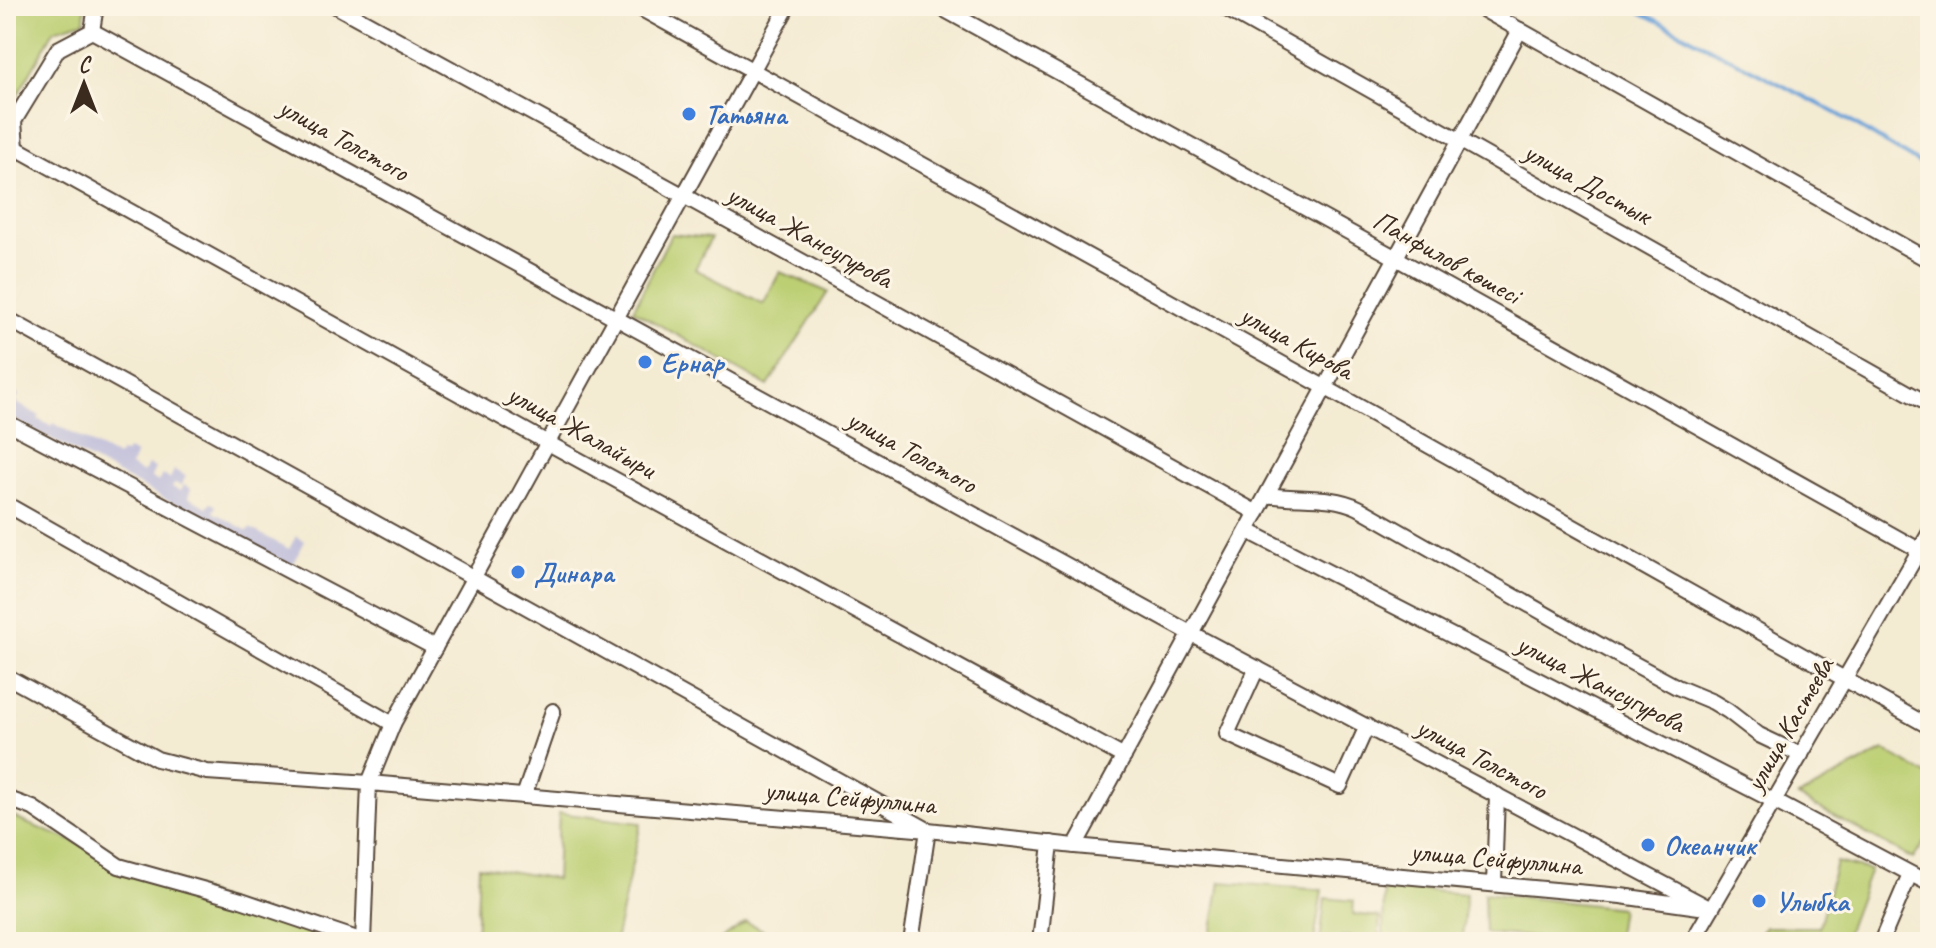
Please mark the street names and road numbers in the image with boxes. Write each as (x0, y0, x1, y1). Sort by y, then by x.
street label: улица Толстого (271, 88, 417, 190)
street label: улица Достык (1516, 133, 1660, 234)
street label: улица Жансугурова (719, 175, 900, 297)
street label: Панфилов көшесі (1367, 202, 1530, 314)
street label: улица Кирова (1233, 296, 1362, 388)
street label: улица Жалайыри (500, 375, 664, 487)
street label: улица Толстого (839, 400, 985, 502)
street label: улица Жансугурова (1509, 625, 1692, 741)
street label: улица Кастеева (1736, 649, 1842, 799)
street label: улица Толстого (1409, 708, 1555, 808)
street label: улица Сейфуллина (761, 772, 939, 822)
street label: улица Сейфуллина (1407, 833, 1585, 883)

